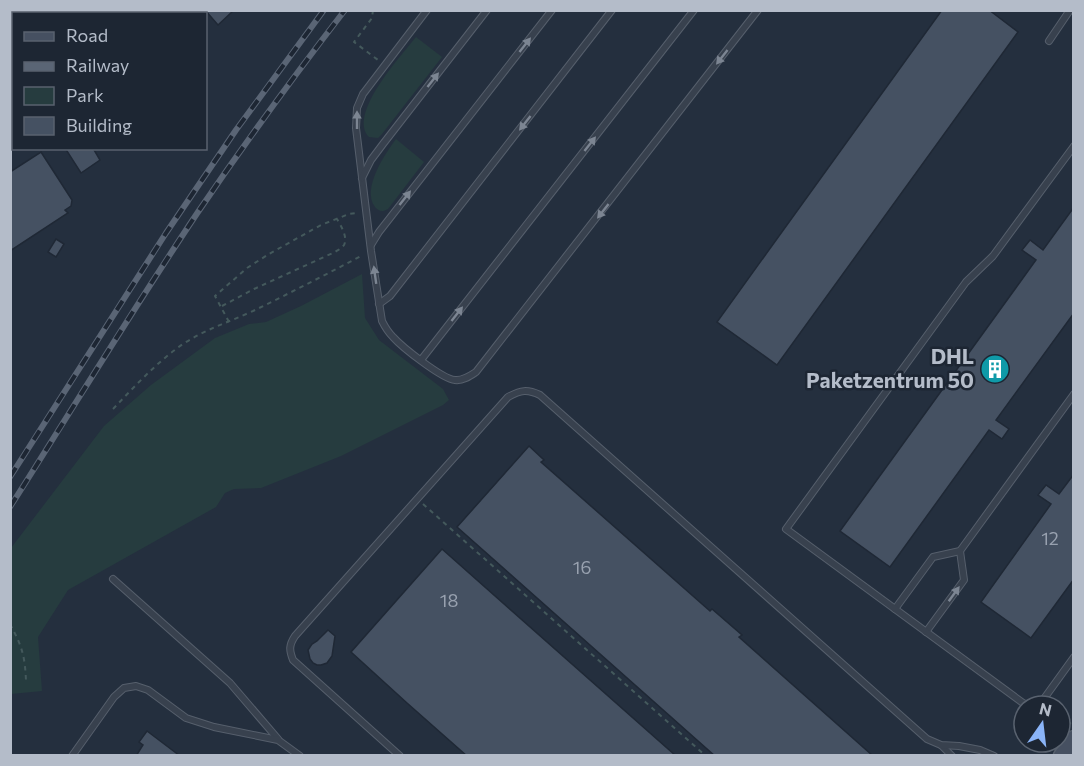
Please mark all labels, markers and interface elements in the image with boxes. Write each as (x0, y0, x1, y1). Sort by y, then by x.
legend (12, 12, 207, 150)
text: Road (66, 24, 108, 46)
one-way arrow (519, 37, 531, 52)
one-way arrow (717, 49, 729, 64)
text: Railway (66, 54, 129, 76)
one-way arrow (426, 72, 439, 88)
text: Park (66, 84, 104, 106)
one-way arrow (352, 111, 362, 130)
text: Building (66, 114, 132, 136)
one-way arrow (518, 115, 531, 131)
one-way arrow (584, 136, 596, 151)
one-way arrow (399, 191, 411, 206)
one-way arrow (597, 203, 609, 218)
one-way arrow (370, 265, 379, 284)
one-way arrow (451, 306, 464, 322)
place label: DHL Paketzentrum 50 (806, 343, 974, 392)
building icon: DHL Paketzentrum 50 (979, 353, 1011, 385)
house number: 12 (1041, 527, 1059, 549)
house number: 16 (573, 556, 591, 578)
one-way arrow (948, 587, 960, 603)
house number: 18 (440, 589, 458, 611)
north arrow (1012, 694, 1072, 754)
text: N (1038, 698, 1054, 720)

